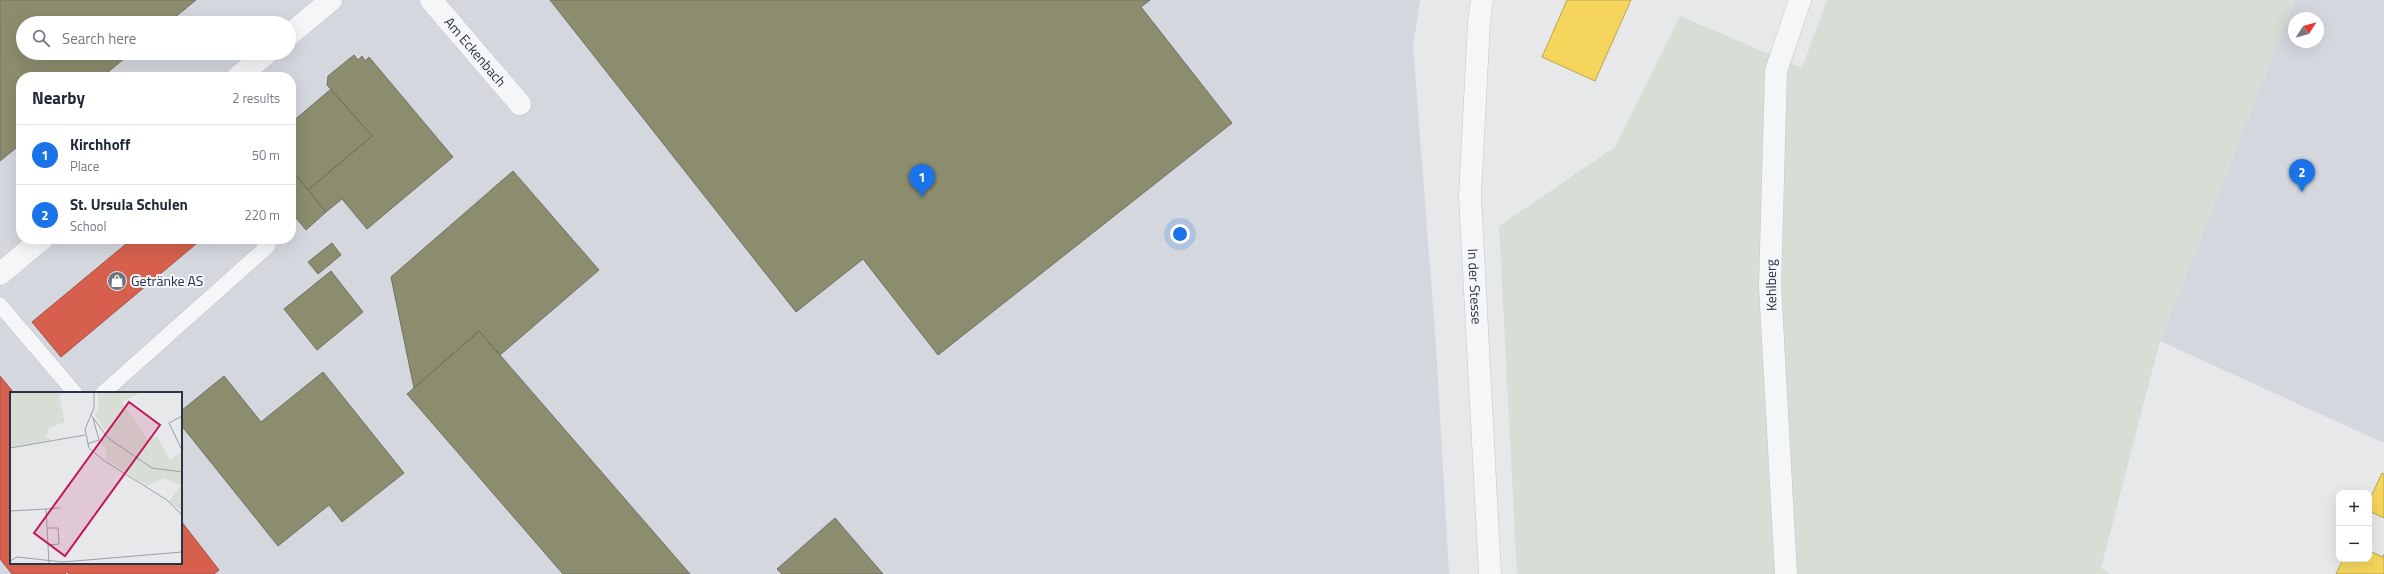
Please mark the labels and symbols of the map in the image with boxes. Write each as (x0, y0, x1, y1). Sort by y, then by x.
street label: Am Eckenbach (440, 12, 512, 91)
north arrow (2288, 12, 2324, 48)
pin: 2 (2289, 159, 2315, 192)
pin: 1 (909, 164, 935, 197)
your location (1170, 224, 1190, 244)
street label: In der Stesse (1463, 248, 1488, 325)
street label: Kehlberg (1760, 259, 1781, 311)
shop icon: Getränke AS (106, 270, 128, 292)
place label: Getränke AS (131, 270, 203, 291)
inset map (10, 392, 182, 564)

